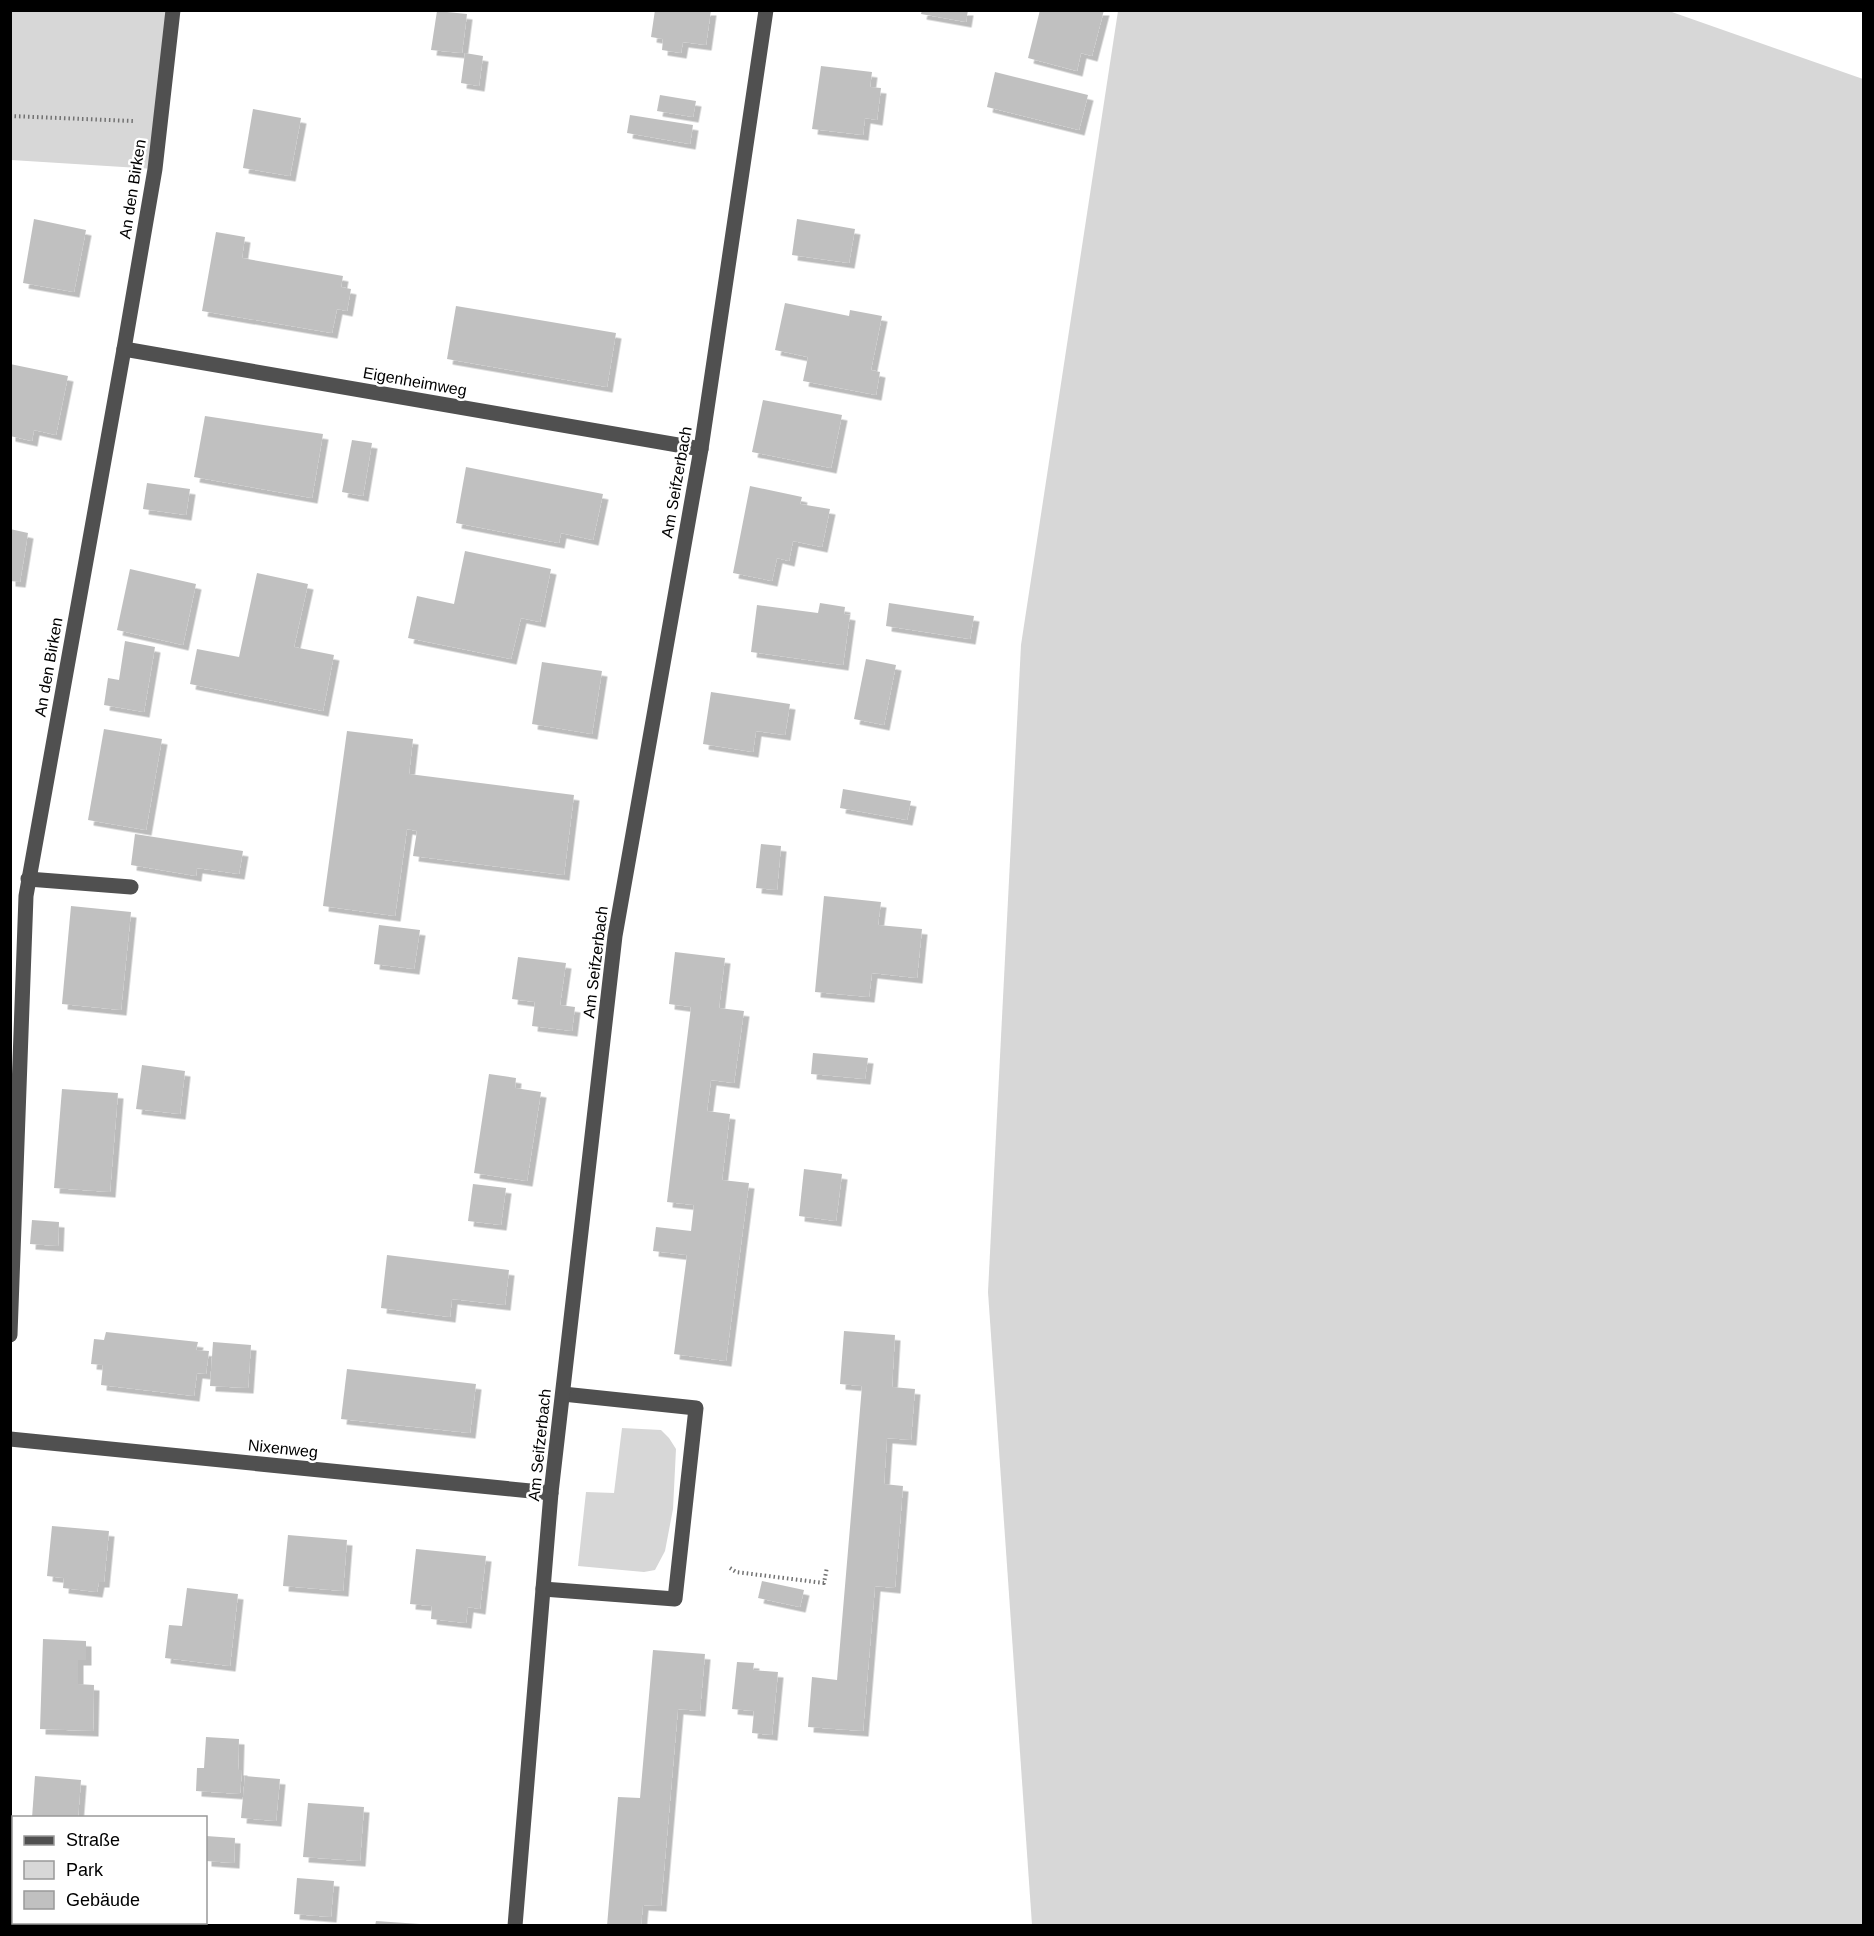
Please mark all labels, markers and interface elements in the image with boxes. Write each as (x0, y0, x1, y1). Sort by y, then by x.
street label: An den Birken (116, 138, 149, 240)
street label: Eigenheimweg (362, 364, 468, 399)
street label: Am Seifzerbach (658, 425, 695, 539)
street label: An den Birken (31, 616, 66, 718)
street label: Am Seifzerbach (580, 905, 611, 1019)
street label: Am Seifzerbach (525, 1388, 554, 1502)
street label: Nixenweg (247, 1436, 319, 1461)
legend (12, 1816, 207, 1924)
text: Straße (66, 1830, 120, 1850)
text: Park (66, 1860, 104, 1880)
text: Gebäude (66, 1890, 140, 1910)

